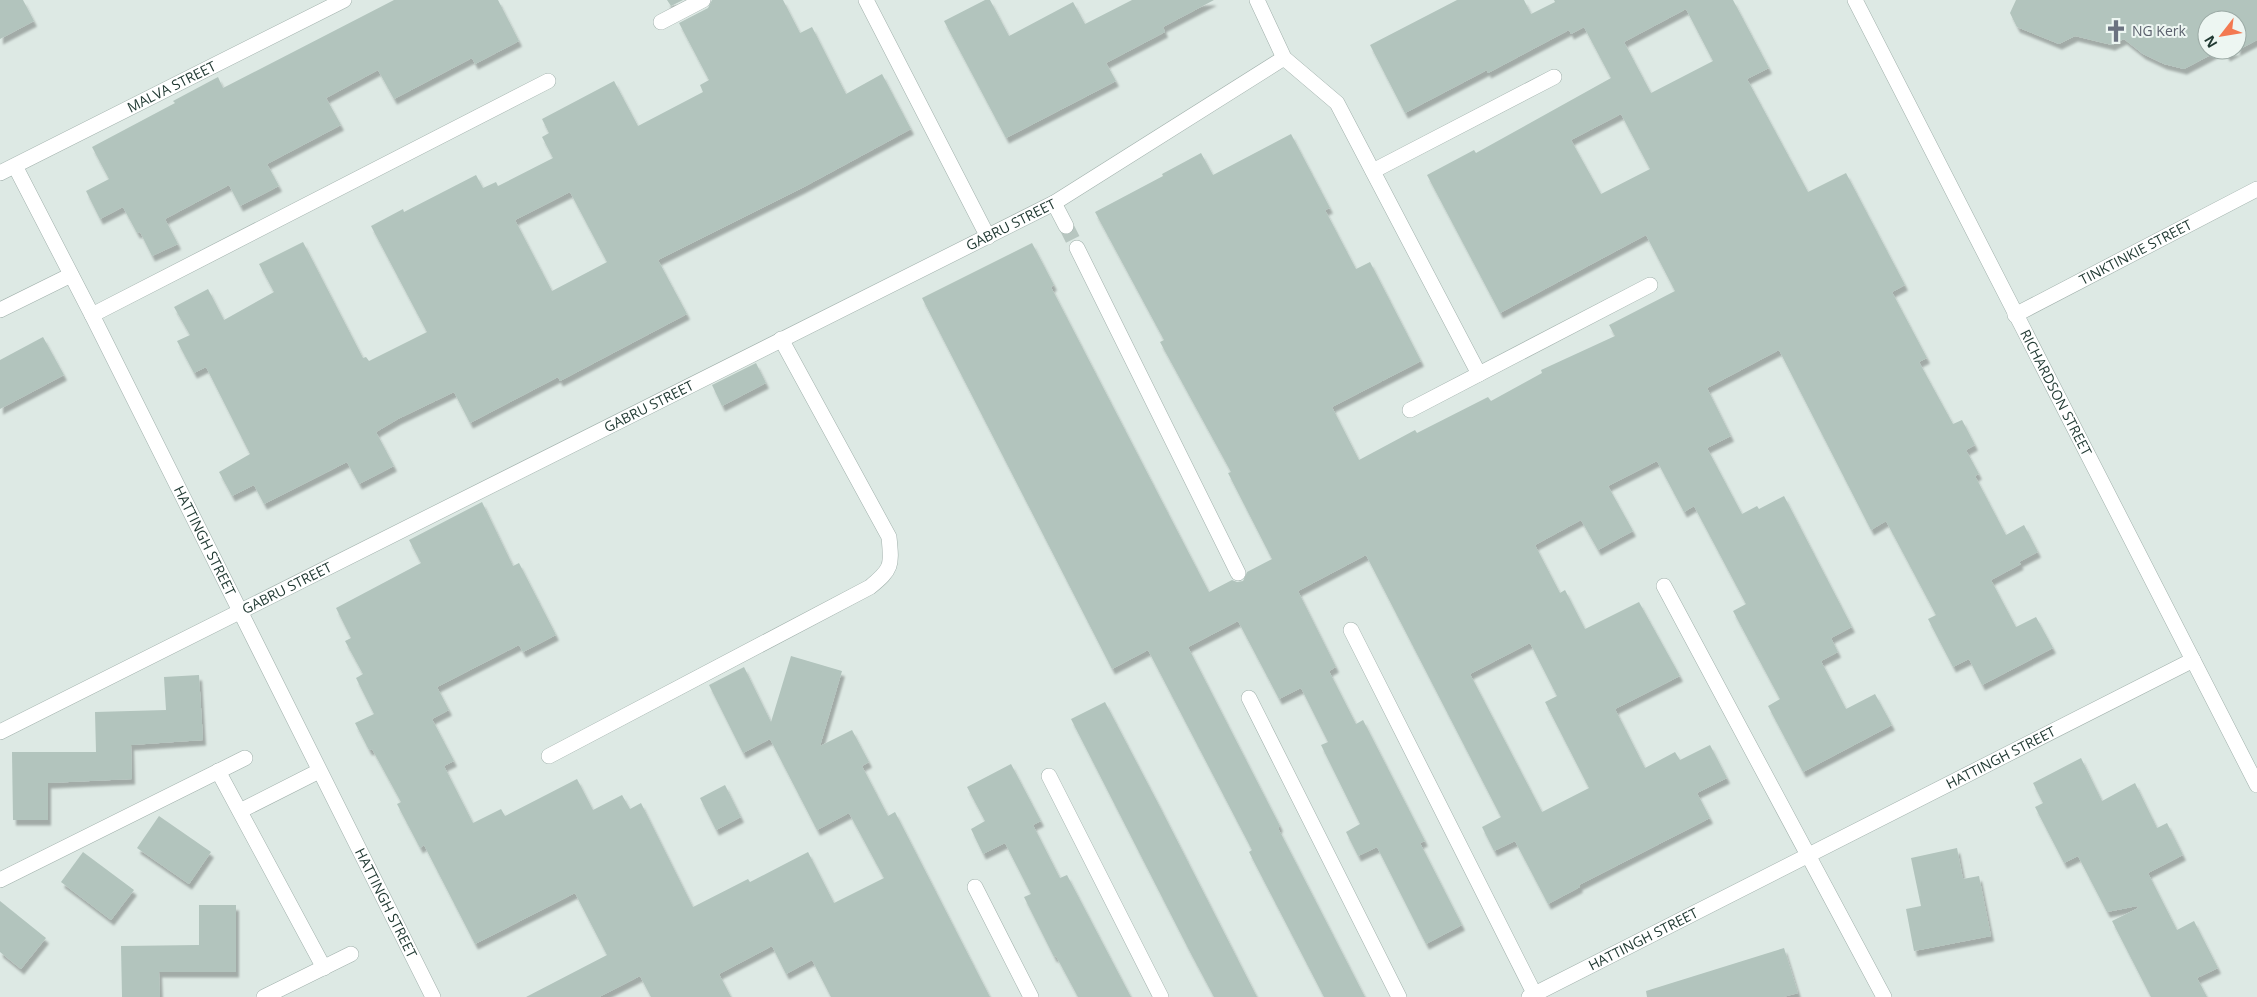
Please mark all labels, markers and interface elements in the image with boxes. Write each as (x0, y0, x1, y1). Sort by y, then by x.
north arrow (2197, 10, 2247, 60)
church icon: NG Kerk (2103, 18, 2129, 44)
place label: NG Kerk (2132, 21, 2187, 40)
text: N (2199, 32, 2222, 52)
street label: MALVA STREET (124, 56, 219, 117)
street label: GABRU STREET (963, 194, 1059, 255)
street label: TINKTINKIE STREET (2076, 215, 2195, 289)
street label: RICHARDSON STREET (2016, 326, 2097, 459)
street label: GABRU STREET (601, 375, 697, 436)
street label: HATTINGH STREET (170, 482, 241, 599)
street label: GABRU STREET (239, 557, 335, 618)
street label: HATTINGH STREET (1942, 721, 2059, 793)
street label: HATTINGH STREET (351, 844, 422, 961)
street label: HATTINGH STREET (1585, 903, 1701, 974)

